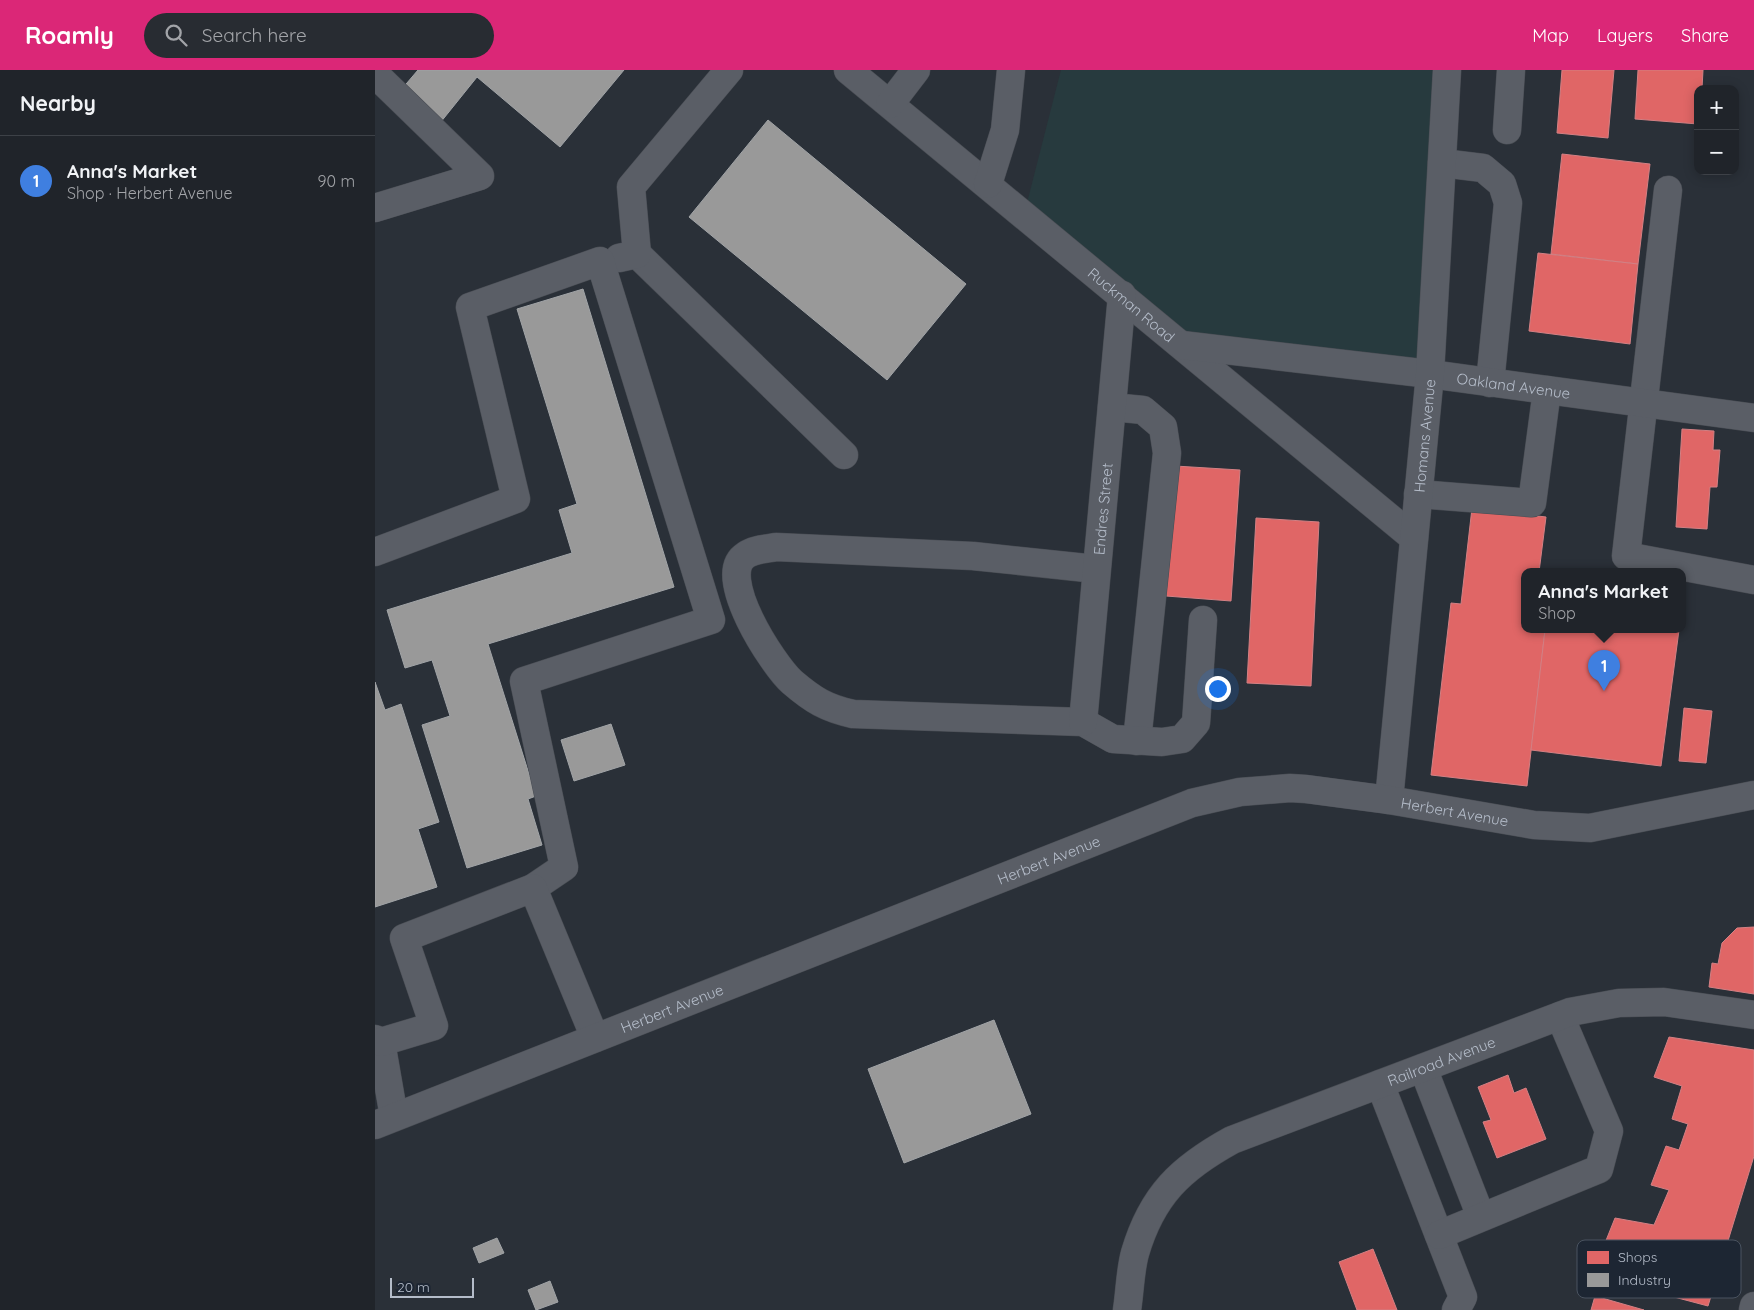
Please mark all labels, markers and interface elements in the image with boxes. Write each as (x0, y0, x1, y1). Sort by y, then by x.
search box (144, 13, 494, 58)
text: Roamly (25, 20, 114, 50)
icon: search (162, 21, 190, 49)
text: Search here (202, 23, 307, 47)
text: Map (1532, 24, 1569, 47)
text: Layers (1597, 24, 1653, 47)
text: Share (1681, 24, 1729, 47)
map controls (1694, 85, 1739, 175)
button: + (1694, 85, 1739, 130)
text: Nearby (20, 90, 96, 116)
button: − (1694, 130, 1739, 175)
text: Anna's Market (67, 159, 197, 183)
text: 1 (33, 171, 39, 191)
text: 90 m (318, 171, 355, 191)
text: Shop · Herbert Avenue (67, 183, 232, 203)
street label: Ruckman Road (1084, 263, 1179, 346)
street label: Oakland Avenue (1456, 368, 1571, 402)
street label: Homans Avenue (1409, 378, 1439, 493)
street label: Endres Street (1089, 462, 1116, 556)
popup (1521, 568, 1686, 633)
text: Anna's Market (1538, 579, 1669, 603)
text: Shop (1538, 603, 1576, 623)
pin: 1 (1588, 650, 1620, 691)
your location (1205, 676, 1231, 702)
street label: Herbert Avenue (1399, 793, 1510, 830)
street label: Herbert Avenue (994, 831, 1103, 888)
street label: Herbert Avenue (618, 979, 726, 1037)
street label: Railroad Avenue (1384, 1032, 1498, 1090)
legend (1577, 1240, 1741, 1298)
text: Shops (1618, 1248, 1657, 1266)
text: Industry (1618, 1271, 1671, 1289)
scale bar (390, 1275, 474, 1298)
text: 20 m (397, 1278, 430, 1296)

